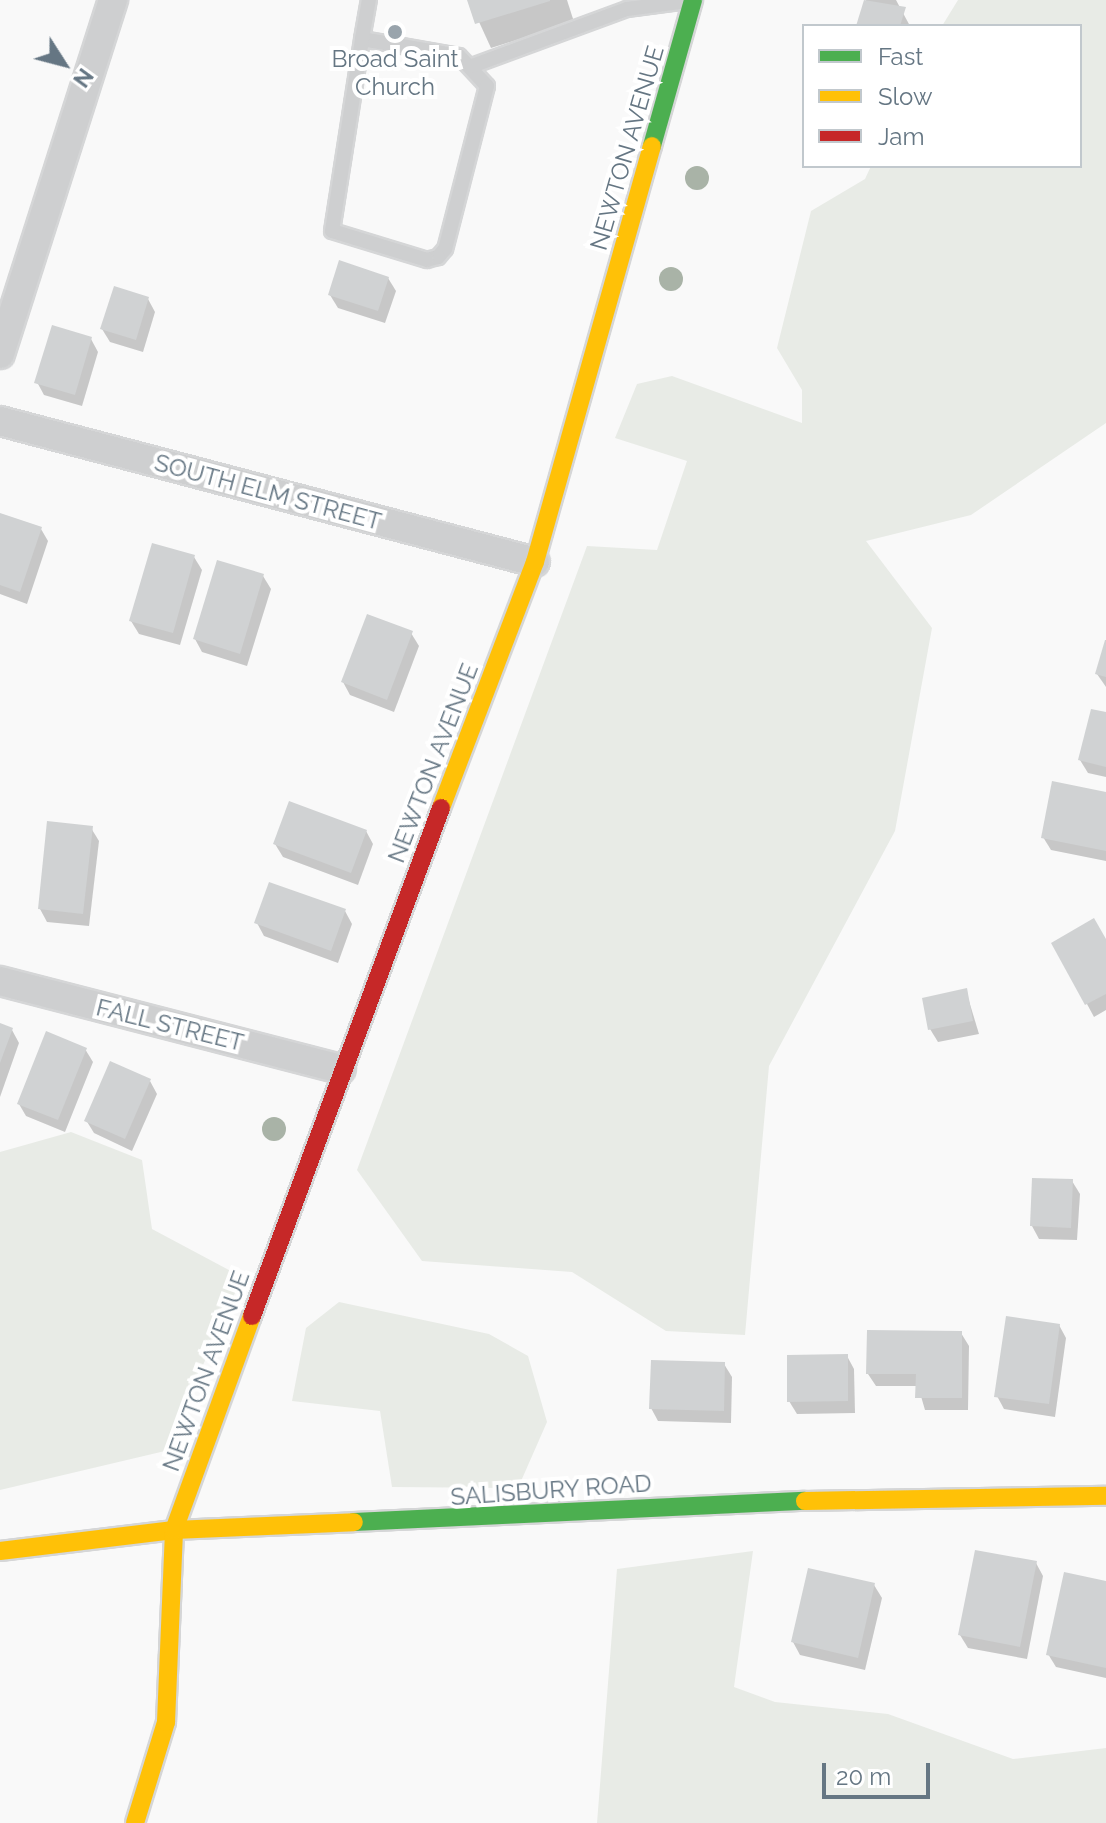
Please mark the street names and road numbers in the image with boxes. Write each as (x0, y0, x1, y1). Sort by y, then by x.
street label: NEWTON AVENUE (584, 42, 670, 254)
street label: SOUTH ELM STREET (151, 448, 385, 536)
street label: NEWTON AVENUE (382, 659, 484, 867)
street label: FALL STREET (93, 993, 247, 1057)
street label: NEWTON AVENUE (156, 1266, 256, 1476)
street label: SALISBURY ROAD (449, 1469, 653, 1511)

